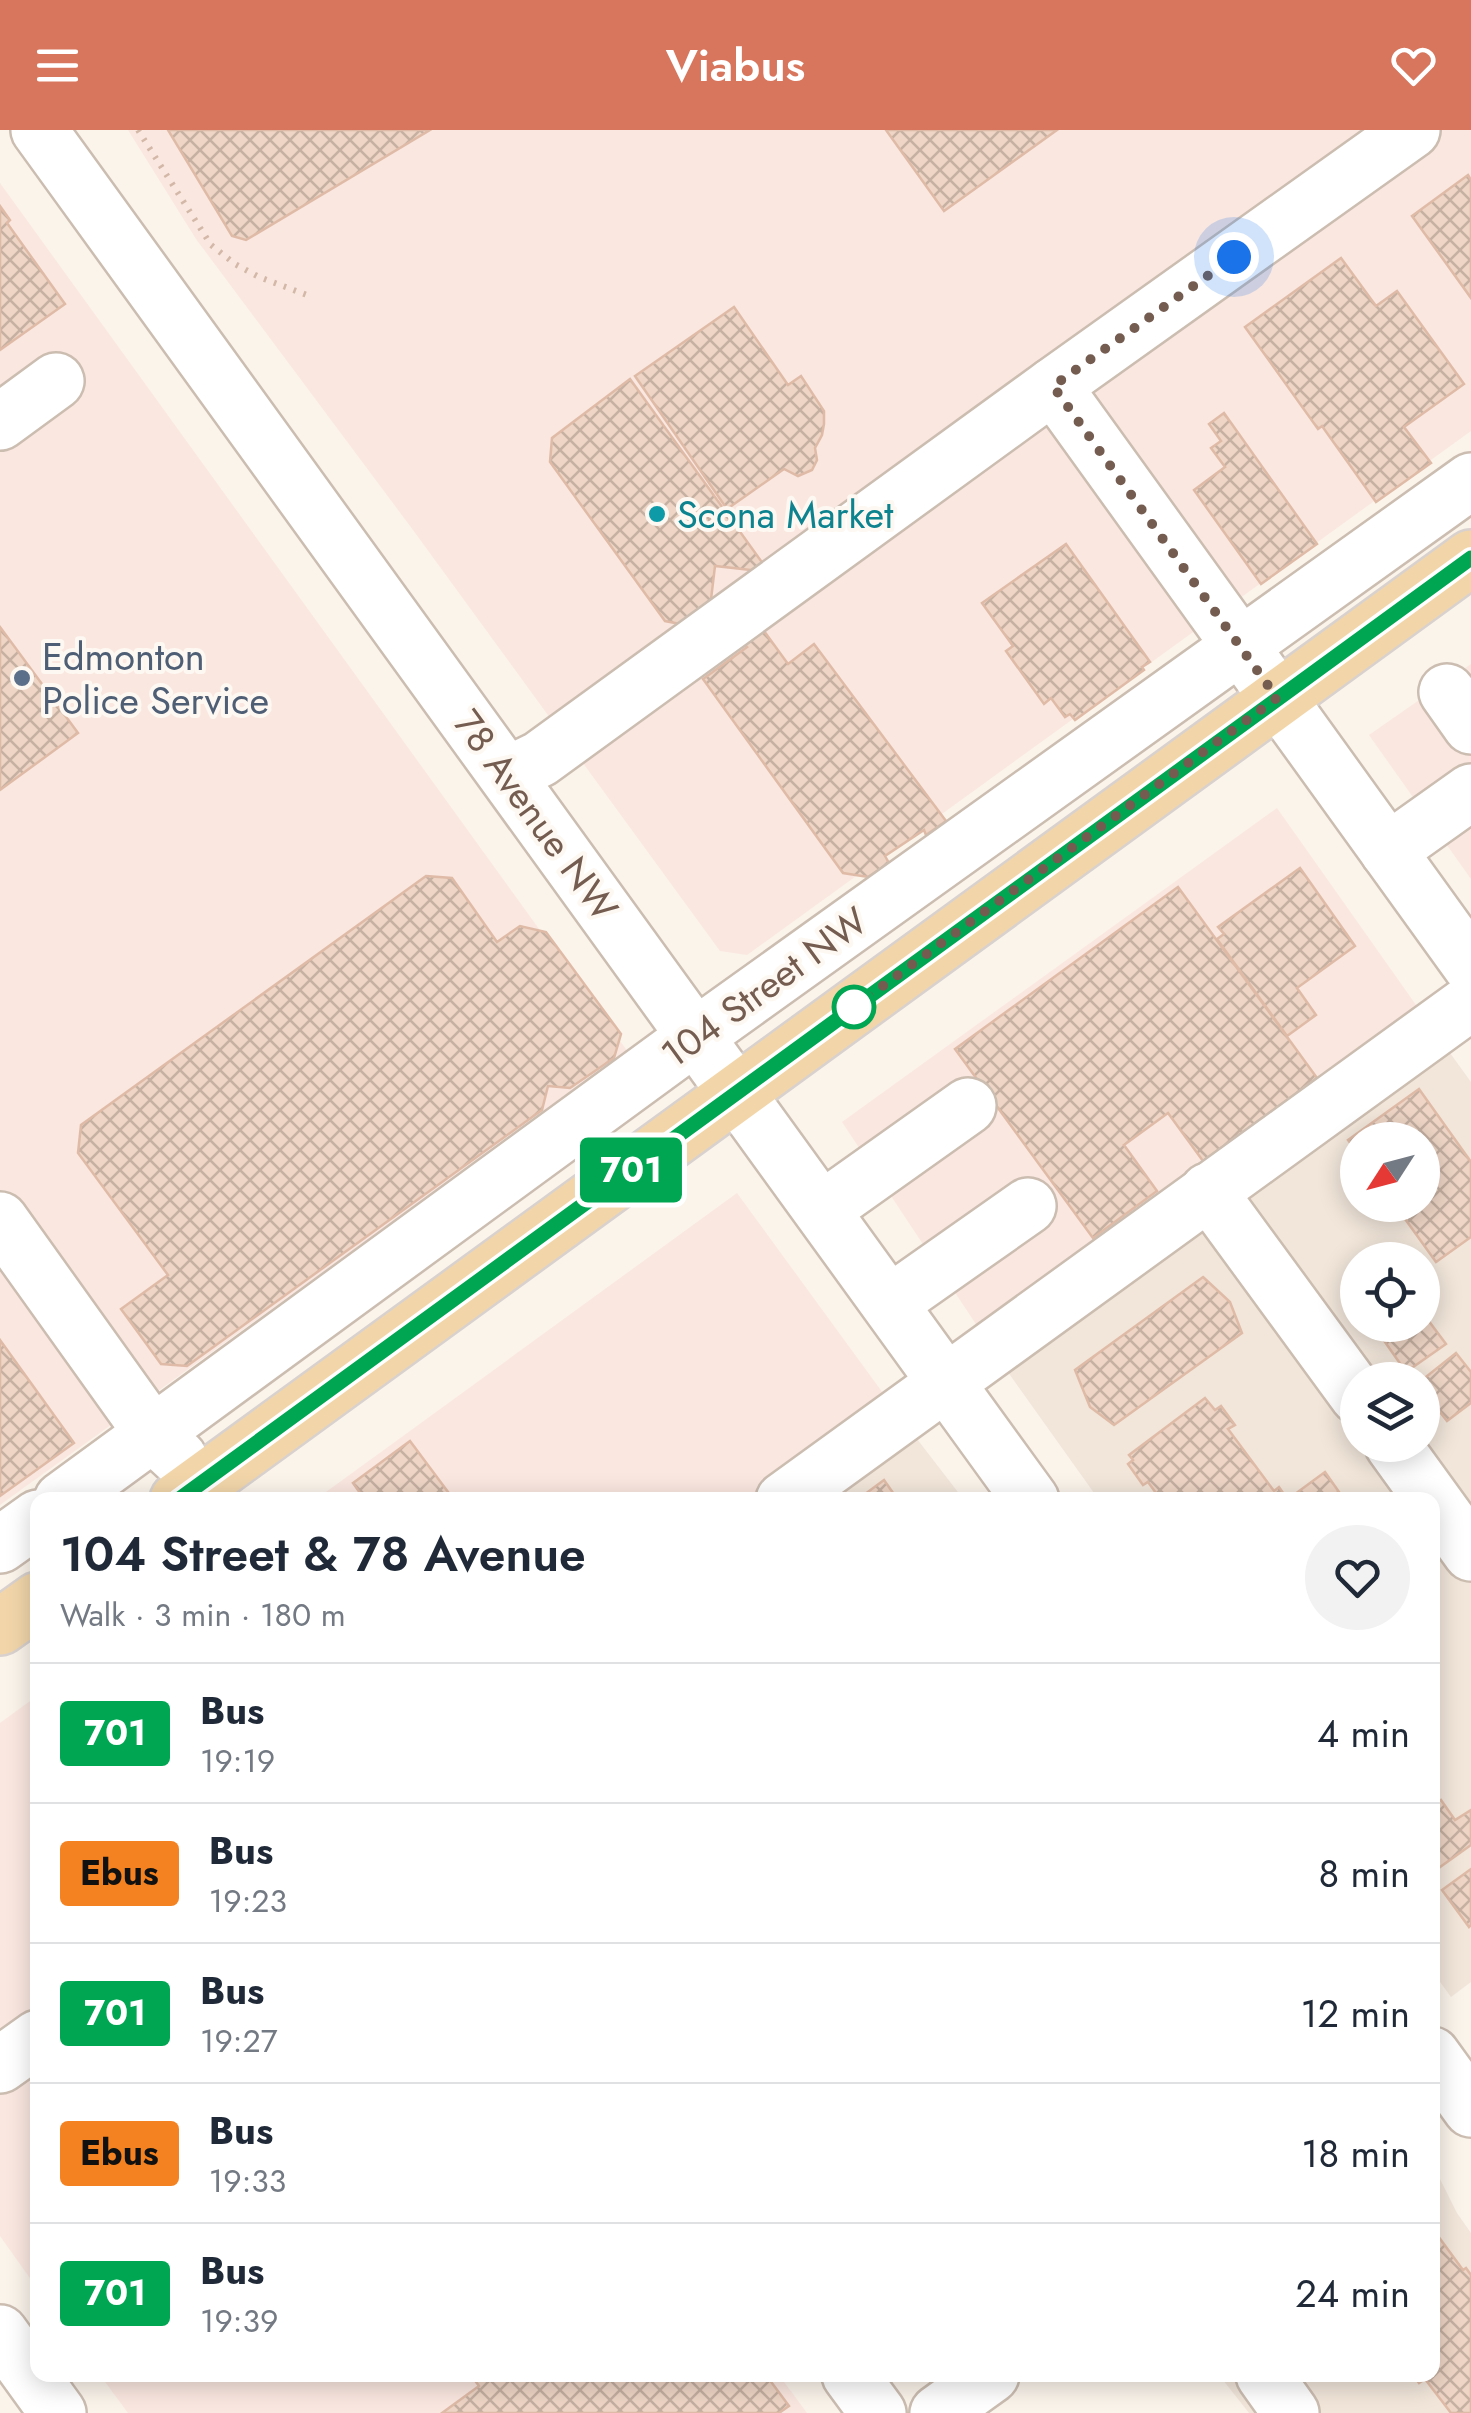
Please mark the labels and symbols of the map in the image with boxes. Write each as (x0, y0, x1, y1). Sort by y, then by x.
your location (1209, 232, 1259, 282)
place label: Scona Market (677, 487, 893, 542)
marker: Scona Market (646, 503, 668, 525)
place label: Edmonton Police Service (42, 629, 269, 728)
marker: Edmonton Police Service (11, 667, 33, 689)
street label: 78 Avenue NW (441, 698, 632, 932)
street label: 104 Street NW (650, 893, 879, 1081)
unlabelled marker (833, 986, 875, 1028)
north arrow (1340, 1122, 1440, 1222)
line badge: 701 (574, 1138, 688, 1202)

